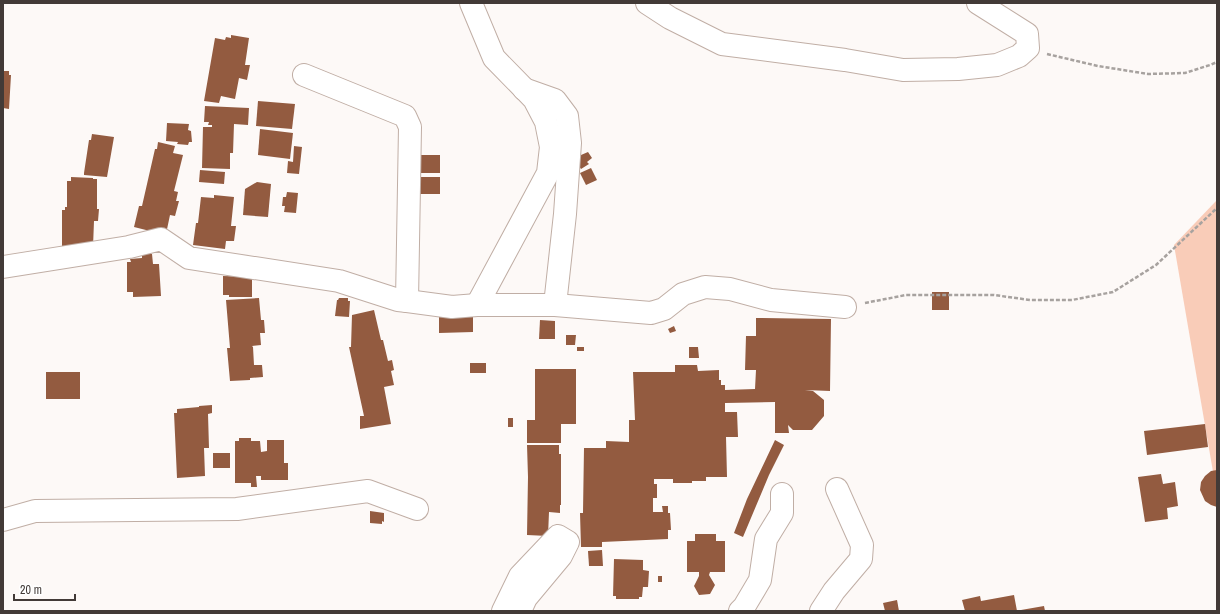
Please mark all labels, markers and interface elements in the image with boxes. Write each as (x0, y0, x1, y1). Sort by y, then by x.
scale bar (14, 576, 75, 602)
text: 20 m (20, 582, 42, 598)

